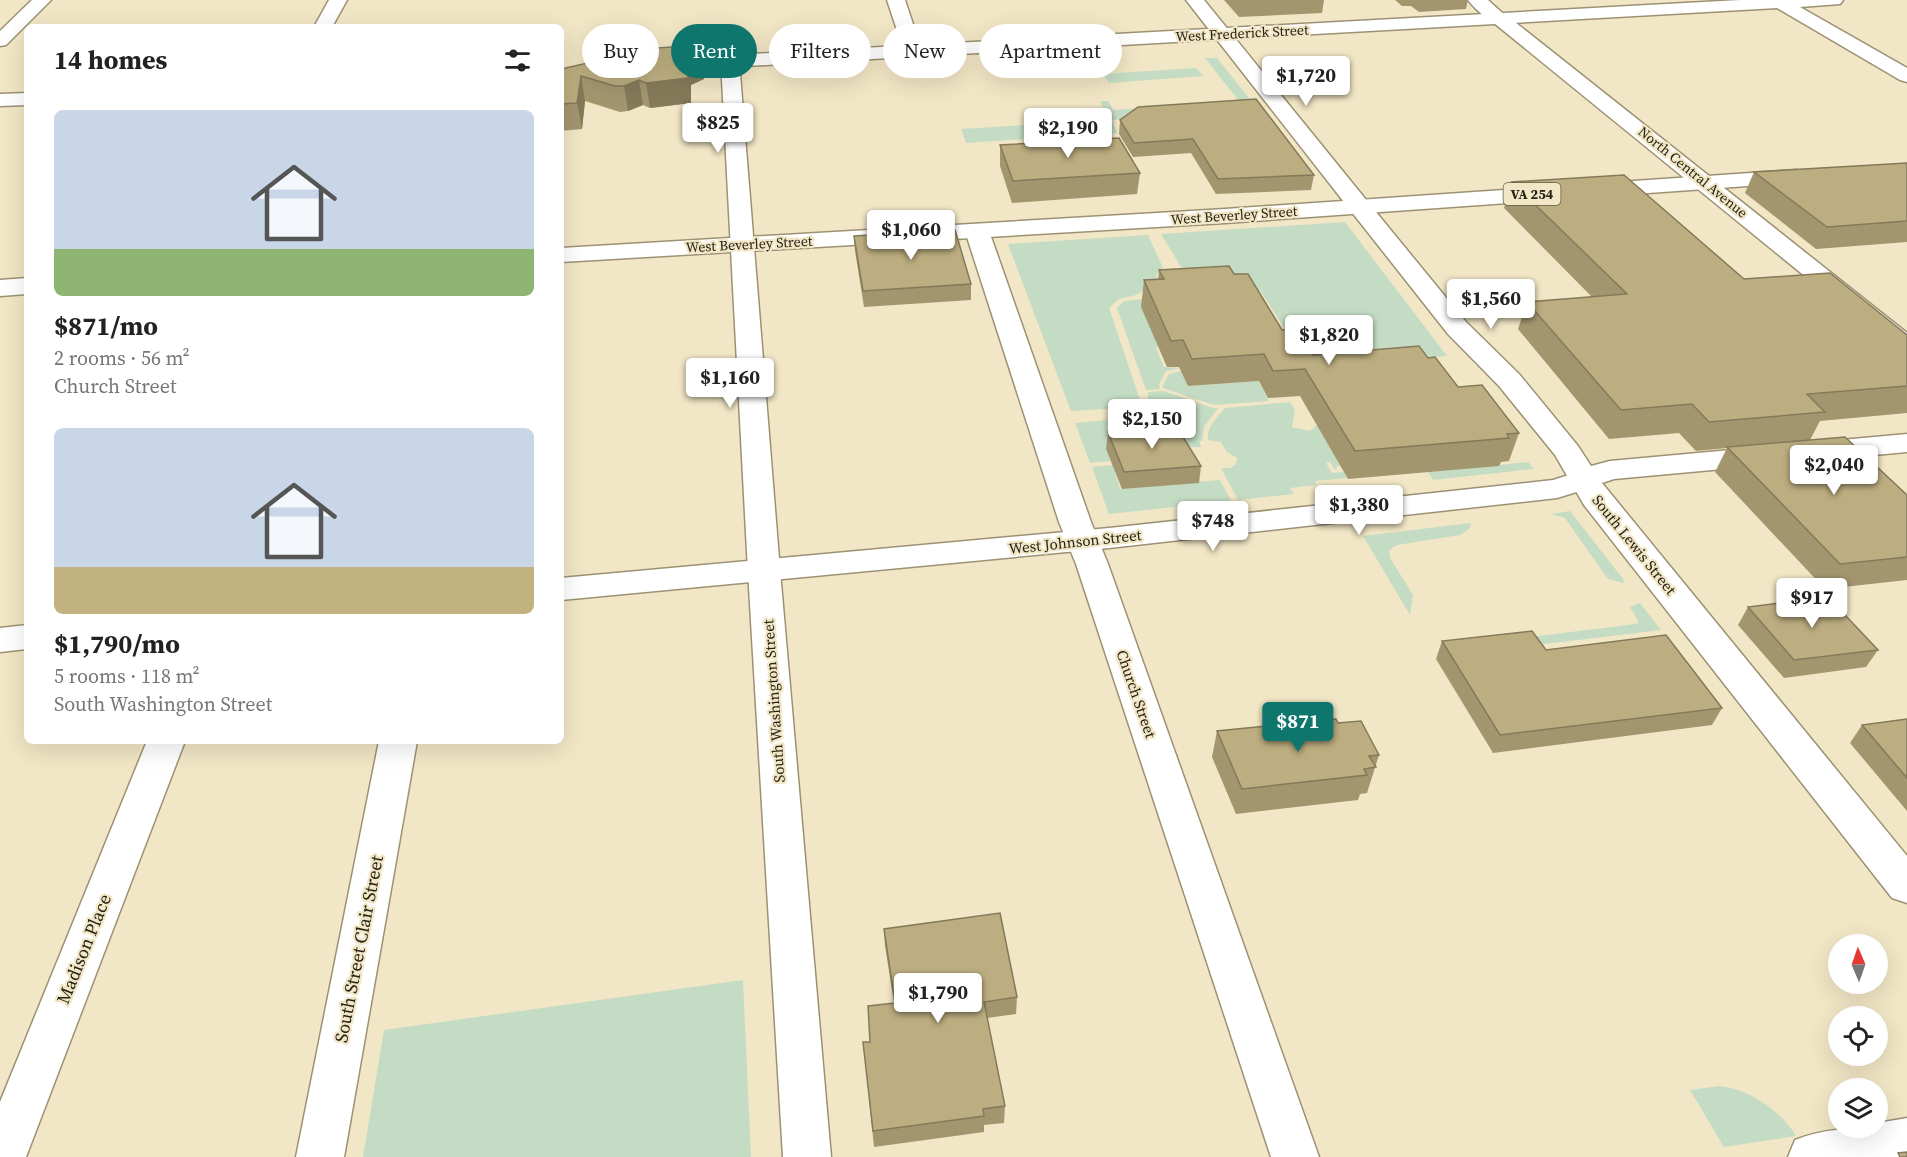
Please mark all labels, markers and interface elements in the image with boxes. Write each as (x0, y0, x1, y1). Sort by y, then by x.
street label: West Frederick Street (1175, 20, 1309, 46)
chip: Buy (582, 24, 659, 78)
chip: Rent (671, 24, 757, 78)
chip: Filters (769, 24, 871, 78)
chip: New (883, 24, 967, 78)
chip: Apartment (979, 24, 1122, 78)
text: 14 homes (54, 42, 167, 78)
icon: filters (501, 44, 534, 77)
pin: $1,720 (1257, 56, 1355, 107)
text: $1,720 (1276, 61, 1336, 89)
pin: $825 (682, 103, 754, 154)
text: $825 (696, 108, 740, 136)
pin: $2,190 (1019, 108, 1117, 159)
text: $2,190 (1038, 113, 1098, 141)
street label: North Central Avenue (1634, 122, 1752, 222)
icon: home (240, 149, 348, 257)
road number: VA 254 (1504, 183, 1561, 205)
street label: West Beverley Street (1170, 201, 1298, 229)
pin: $1,060 (862, 210, 960, 261)
text: $1,060 (881, 215, 941, 243)
street label: West Beverley Street (685, 231, 813, 257)
pin: $1,560 (1442, 279, 1540, 330)
text: $1,560 (1461, 284, 1521, 312)
text: $871/mo (54, 308, 158, 344)
pin: $1,820 (1280, 315, 1378, 366)
text: $1,820 (1299, 320, 1359, 348)
text: 2 rooms · 56 m² (54, 344, 190, 372)
pin: $1,160 (681, 358, 779, 409)
text: $1,160 (700, 363, 760, 391)
text: Church Street (54, 372, 176, 400)
pin: $2,150 (1103, 399, 1201, 450)
text: $2,150 (1122, 404, 1182, 432)
pin: $2,040 (1785, 445, 1883, 496)
text: $2,040 (1804, 450, 1864, 478)
icon: home (240, 467, 348, 575)
pin: $1,380 (1310, 485, 1408, 536)
text: $1,380 (1329, 490, 1389, 518)
street label: South Lewis Street (1588, 490, 1681, 599)
pin: $748 (1177, 501, 1249, 552)
text: $748 (1191, 506, 1235, 534)
street label: West Johnson Street (1007, 524, 1143, 559)
pin: $917 (1776, 578, 1848, 629)
text: $917 (1790, 583, 1834, 611)
street label: South Washington Street (757, 619, 790, 783)
text: $1,790/mo (54, 626, 180, 662)
street label: Church Street (1112, 647, 1161, 741)
text: 5 rooms · 118 m² (54, 662, 200, 690)
text: South Washington Street (54, 690, 272, 718)
pin: $871 (1262, 702, 1334, 753)
text: $871 (1276, 707, 1320, 735)
street label: South Street Clair Street (328, 853, 389, 1045)
street label: Madison Place (50, 890, 117, 1007)
north arrow (1828, 934, 1888, 994)
map controls (1828, 934, 1888, 1138)
pin: $1,790 (889, 973, 987, 1024)
text: $1,790 (908, 978, 968, 1006)
button: locate (1828, 1006, 1888, 1066)
button: layers (1828, 1078, 1888, 1138)

